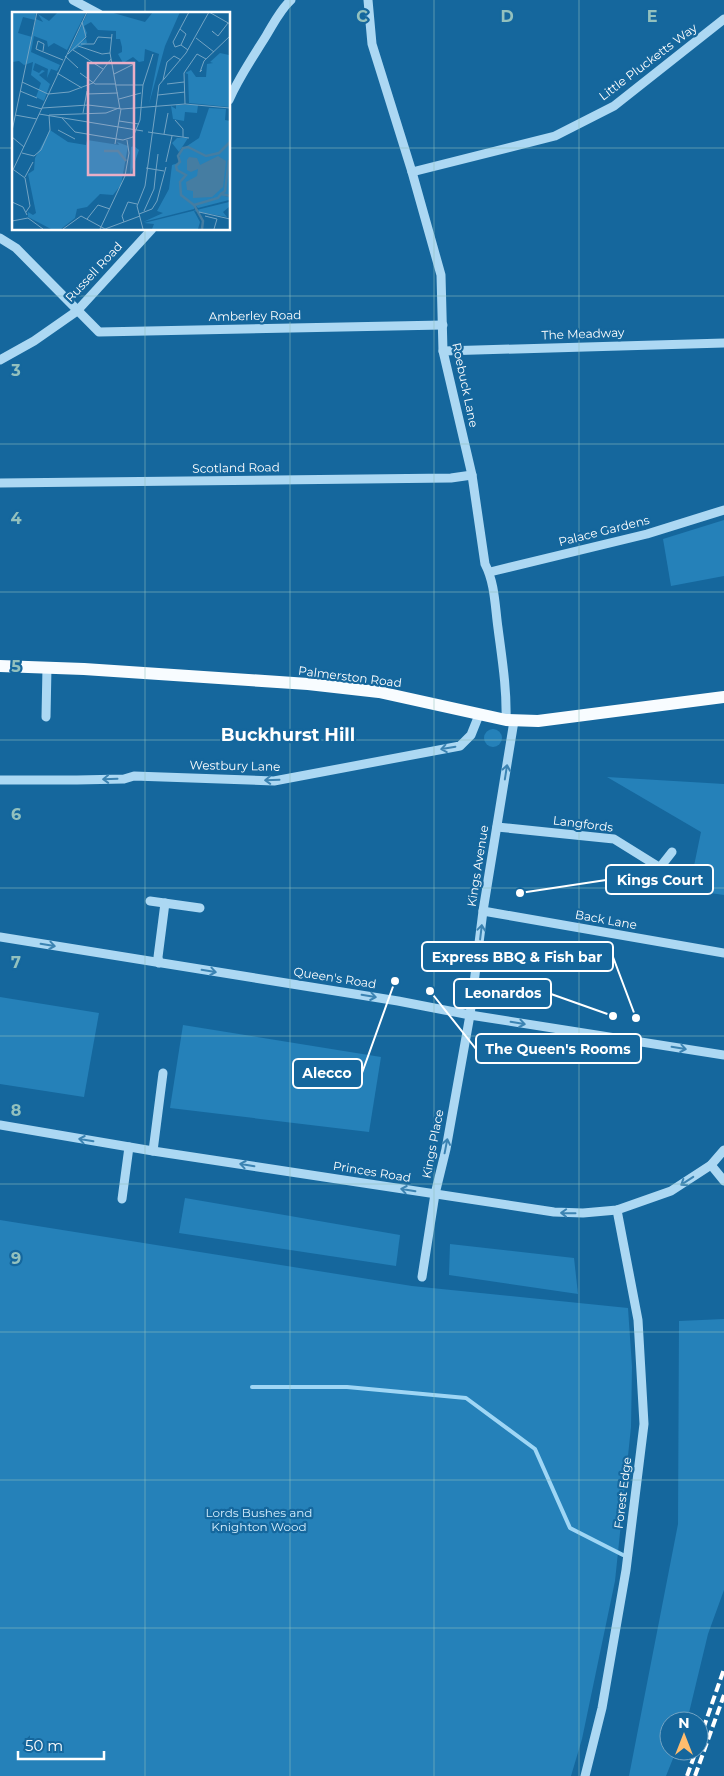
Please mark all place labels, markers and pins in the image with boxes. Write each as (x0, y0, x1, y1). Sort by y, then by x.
callout: Kings Court (606, 865, 713, 894)
callout: Express BBQ & Fish bar (422, 942, 613, 971)
callout: Leonardos (454, 979, 551, 1008)
callout: The Queen's Rooms (476, 1034, 641, 1063)
callout: Alecco (293, 1059, 362, 1088)

